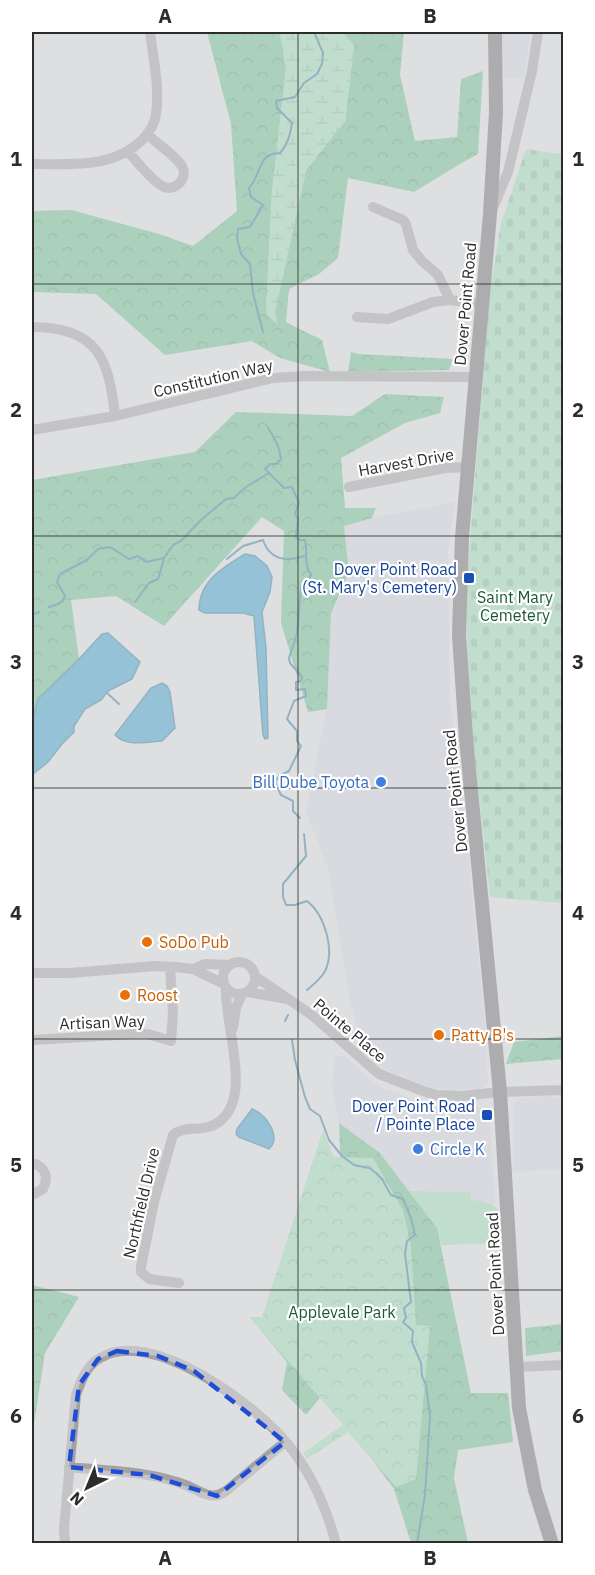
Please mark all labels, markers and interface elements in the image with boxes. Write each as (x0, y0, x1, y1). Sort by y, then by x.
text: A (158, 2, 172, 29)
text: B (423, 2, 437, 29)
text: 1 (10, 145, 22, 172)
text: 1 (572, 145, 584, 172)
street label: Dover Point Road (450, 242, 480, 366)
street label: Constitution Way (151, 355, 275, 401)
text: 2 (10, 396, 22, 423)
text: 2 (572, 396, 584, 423)
street label: Harvest Drive (357, 444, 456, 480)
place label: Dover Point Road (St. Mary's Cemetery) (302, 559, 457, 597)
marker: Dover Point Road (St. Mary's Cemetery) (462, 571, 476, 585)
park label: Saint Mary Cemetery (477, 587, 553, 625)
text: 3 (10, 648, 22, 675)
text: 3 (572, 648, 584, 675)
street label: Dover Point Road (439, 729, 471, 853)
place label: Bill Dube Toyota (252, 772, 369, 792)
marker: Bill Dube Toyota (374, 775, 388, 789)
text: 4 (10, 899, 22, 926)
text: 4 (572, 899, 584, 926)
place label: SoDo Pub (159, 932, 229, 952)
marker: SoDo Pub (140, 935, 154, 949)
place label: Roost (137, 985, 178, 1005)
marker: Roost (118, 988, 132, 1002)
street label: Pointe Place (310, 994, 391, 1066)
street label: Artisan Way (59, 1011, 145, 1033)
place label: Patty B's (451, 1025, 514, 1045)
marker: Patty B's (432, 1028, 446, 1042)
place label: Dover Point Road / Pointe Place (352, 1096, 475, 1134)
marker: Dover Point Road / Pointe Place (480, 1108, 494, 1122)
place label: Circle K (430, 1139, 485, 1159)
marker: Circle K (411, 1142, 425, 1156)
street label: Northfield Drive (119, 1145, 164, 1260)
text: 5 (10, 1151, 22, 1178)
text: 5 (572, 1151, 584, 1178)
street label: Dover Point Road (482, 1212, 508, 1336)
park label: Applevale Park (288, 1302, 396, 1322)
text: 6 (10, 1402, 22, 1429)
text: 6 (572, 1402, 584, 1429)
north arrow (57, 1458, 117, 1518)
text: N (66, 1488, 88, 1510)
text: A (158, 1544, 172, 1571)
text: B (423, 1544, 437, 1571)

